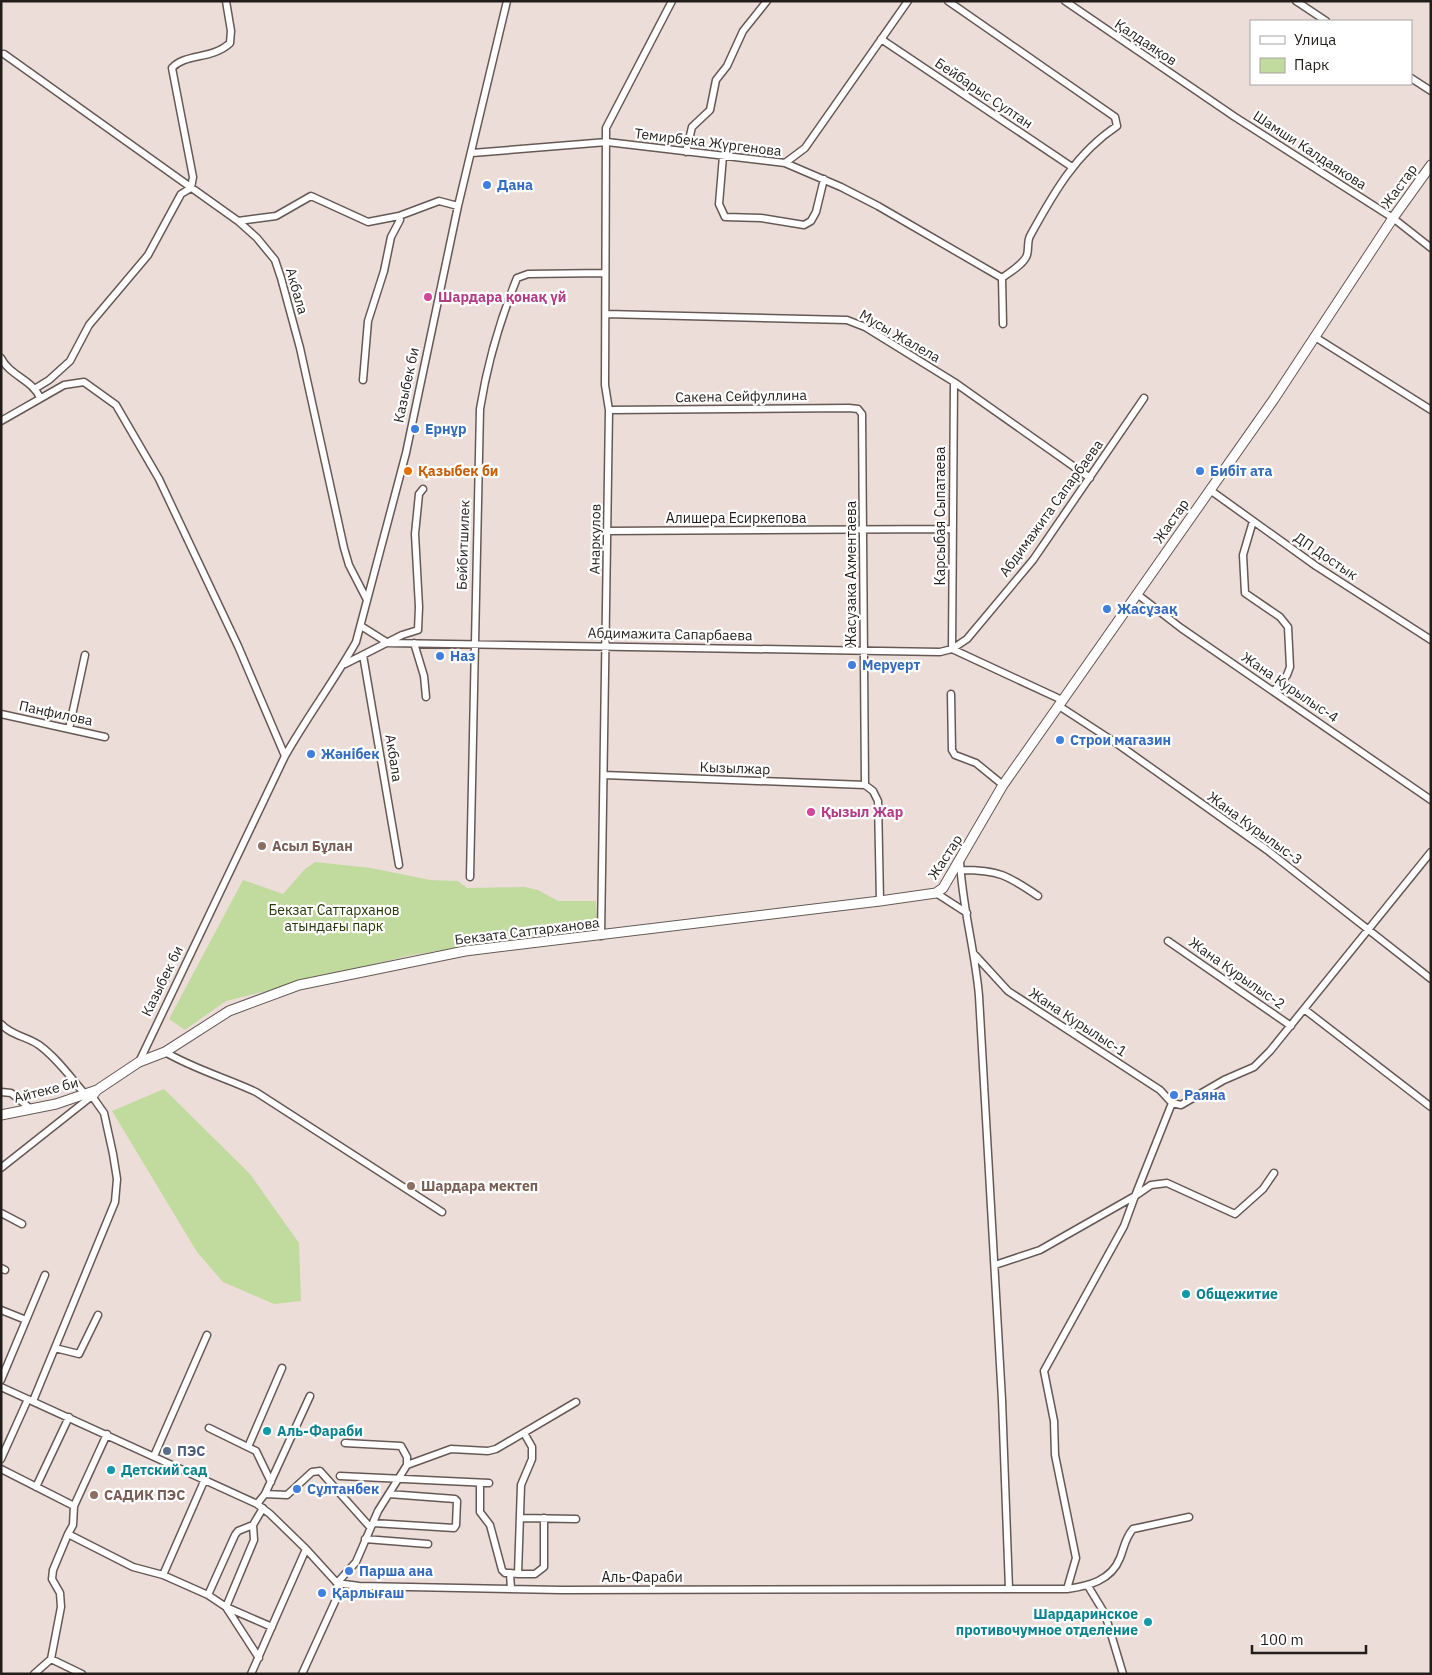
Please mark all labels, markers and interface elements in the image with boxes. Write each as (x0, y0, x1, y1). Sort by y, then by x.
street label: Қалдаяқов (1111, 15, 1181, 69)
legend (1250, 20, 1412, 85)
text: Улица (1294, 30, 1336, 49)
street label: Бейбарыс Султан (932, 54, 1036, 132)
text: Парк (1294, 55, 1329, 74)
street label: Шамши Калдаякова (1250, 107, 1371, 194)
street label: Темирбека Жүргенова (633, 124, 783, 160)
street label: Жастар (1377, 160, 1421, 212)
place label: Дана (497, 176, 533, 194)
marker: Дана (481, 179, 493, 191)
street label: Акбала (282, 266, 312, 317)
place label: Шардара қонақ үй (438, 288, 566, 306)
marker: Шардара қонақ үй (422, 291, 434, 303)
street label: Мусы Жалела (856, 305, 944, 367)
street label: Казыбек би (389, 346, 423, 424)
street label: Сакена Сейфуллина (675, 386, 808, 406)
place label: Ернұр (425, 420, 467, 438)
marker: Ернұр (409, 423, 421, 435)
street label: Абдимажита Сапарбаева (995, 436, 1107, 580)
street label: Карсыбая Сыпатаева (931, 446, 949, 586)
place label: Қазыбек би (418, 462, 498, 480)
place label: Бибіт ата (1210, 462, 1272, 480)
marker: Қазыбек би (402, 465, 414, 477)
marker: Бибіт ата (1194, 465, 1206, 477)
street label: Жастар (1149, 495, 1193, 547)
street label: Бейбитшилек (452, 499, 474, 590)
street label: Жасузака Ахментаева (842, 500, 860, 647)
street label: Анаркулов (585, 503, 605, 575)
street label: Алишера Есиркепова (666, 509, 807, 527)
street label: ДП Достык (1291, 528, 1361, 584)
place label: Жасұзақ (1117, 600, 1178, 618)
marker: Жасұзақ (1101, 603, 1113, 615)
street label: Абдимажита Сапарбаева (587, 624, 753, 644)
place label: Наз (450, 647, 476, 665)
street label: Жана Курылыс-4 (1238, 648, 1342, 726)
marker: Наз (434, 650, 446, 662)
place label: Меруерт (862, 656, 920, 674)
marker: Меруерт (846, 659, 858, 671)
street label: Панфилова (17, 696, 95, 730)
place label: Строи магазин (1070, 731, 1171, 749)
street label: Акбала (381, 733, 407, 783)
marker: Строи магазин (1054, 734, 1066, 746)
place label: Жәнібек (321, 745, 379, 763)
marker: Жәнібек (305, 748, 317, 760)
street label: Кызылжар (699, 758, 771, 778)
street label: Жана Курылыс-3 (1204, 787, 1306, 869)
place label: Қызыл Жар (821, 803, 903, 821)
marker: Қызыл Жар (805, 806, 817, 818)
street label: Жастар (924, 831, 966, 883)
place label: Асыл Бұлан (272, 837, 353, 855)
marker: Асыл Бұлан (256, 840, 268, 852)
park label: Бекзат Саттарханов атындағы парк (268, 901, 400, 935)
street label: Бекзата Саттарханова (454, 913, 601, 949)
street label: Жана Курылыс-2 (1185, 933, 1289, 1013)
street label: Казыбек би (137, 943, 187, 1019)
street label: Жана Курылыс-1 (1026, 984, 1130, 1060)
street label: Айтеке би (12, 1073, 80, 1107)
place label: Раяна (1184, 1086, 1226, 1104)
marker: Раяна (1168, 1089, 1180, 1101)
place label: Шардара мектеп (421, 1177, 538, 1195)
marker: Шардара мектеп (405, 1180, 417, 1192)
place label: Общежитие (1196, 1285, 1278, 1303)
marker: Общежитие (1180, 1288, 1192, 1300)
place label: Аль-Фараби (277, 1422, 363, 1440)
marker: Аль-Фараби (261, 1425, 273, 1437)
place label: ПЭС (177, 1442, 205, 1460)
marker: ПЭС (161, 1445, 173, 1457)
place label: Детский сад (121, 1461, 207, 1479)
marker: Детский сад (105, 1464, 117, 1476)
place label: Сұлтанбек (307, 1480, 379, 1498)
marker: Сұлтанбек (291, 1483, 303, 1495)
place label: САДИК ПЭС (104, 1486, 185, 1504)
marker: САДИК ПЭС (88, 1489, 100, 1501)
place label: Парша ана (359, 1562, 433, 1580)
marker: Парша ана (343, 1565, 355, 1577)
street label: Аль-Фараби (601, 1568, 683, 1586)
place label: Қарлығаш (332, 1584, 404, 1602)
marker: Қарлығаш (316, 1587, 328, 1599)
place label: Шардаринское противочумное отделение (956, 1605, 1138, 1639)
marker: Шардаринское противочумное отделение (1142, 1616, 1154, 1628)
scale bar (1252, 1622, 1366, 1654)
text: 100 m (1260, 1630, 1304, 1649)

